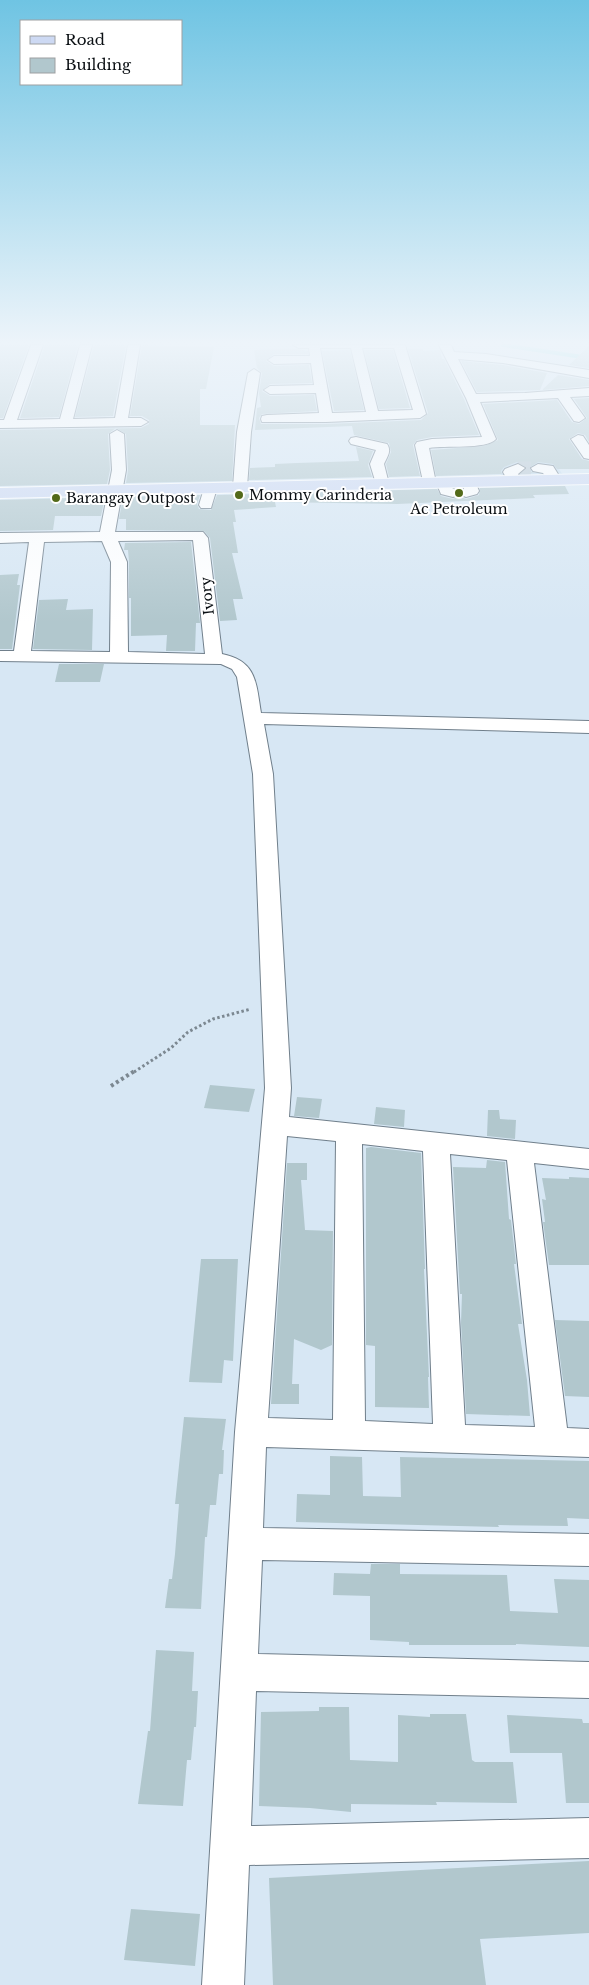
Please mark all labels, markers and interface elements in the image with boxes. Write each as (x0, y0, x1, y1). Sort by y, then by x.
legend (20, 20, 182, 85)
text: Road (65, 30, 105, 49)
text: Building (65, 55, 132, 74)
place label: Mommy Carinderia (249, 486, 392, 504)
marker: Ac Petroleum (453, 487, 465, 499)
place label: Barangay Outpost (66, 489, 196, 507)
marker: Mommy Carinderia (233, 489, 245, 501)
marker: Barangay Outpost (50, 492, 62, 504)
place label: Ac Petroleum (409, 500, 508, 518)
street label: Ivory (196, 576, 218, 616)

